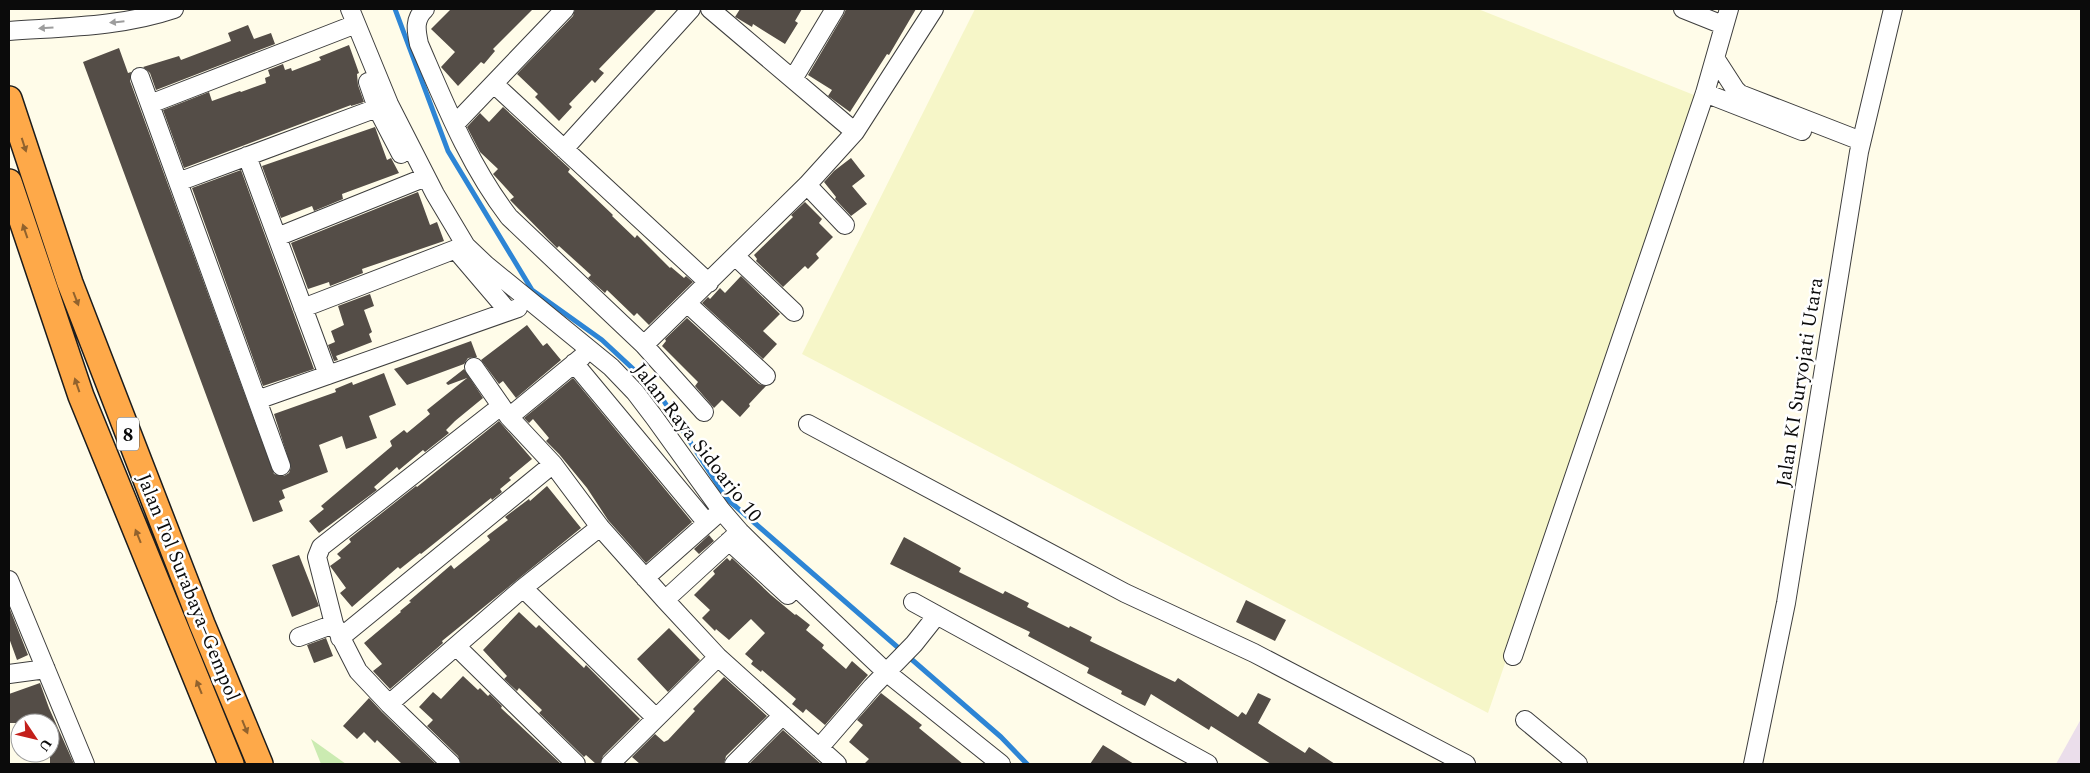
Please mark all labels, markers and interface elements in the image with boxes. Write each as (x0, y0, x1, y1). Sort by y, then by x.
one-way arrow (109, 18, 125, 26)
one-way arrow (38, 25, 54, 33)
one-way arrow (21, 138, 28, 153)
one-way arrow (21, 224, 29, 239)
street label: Jalan KI Suryojati Utara (1769, 275, 1831, 489)
one-way arrow (73, 292, 80, 307)
street label: Jalan Raya Sidoarjo 10 (625, 356, 769, 529)
one-way arrow (73, 378, 80, 393)
road number: 8 (117, 418, 139, 450)
street label: Jalan Tol Surabaya–Gempol (129, 469, 248, 706)
one-way arrow (134, 528, 142, 543)
one-way arrow (195, 679, 203, 694)
north arrow (10, 713, 60, 763)
one-way arrow (241, 720, 249, 734)
text: U (33, 734, 57, 756)

